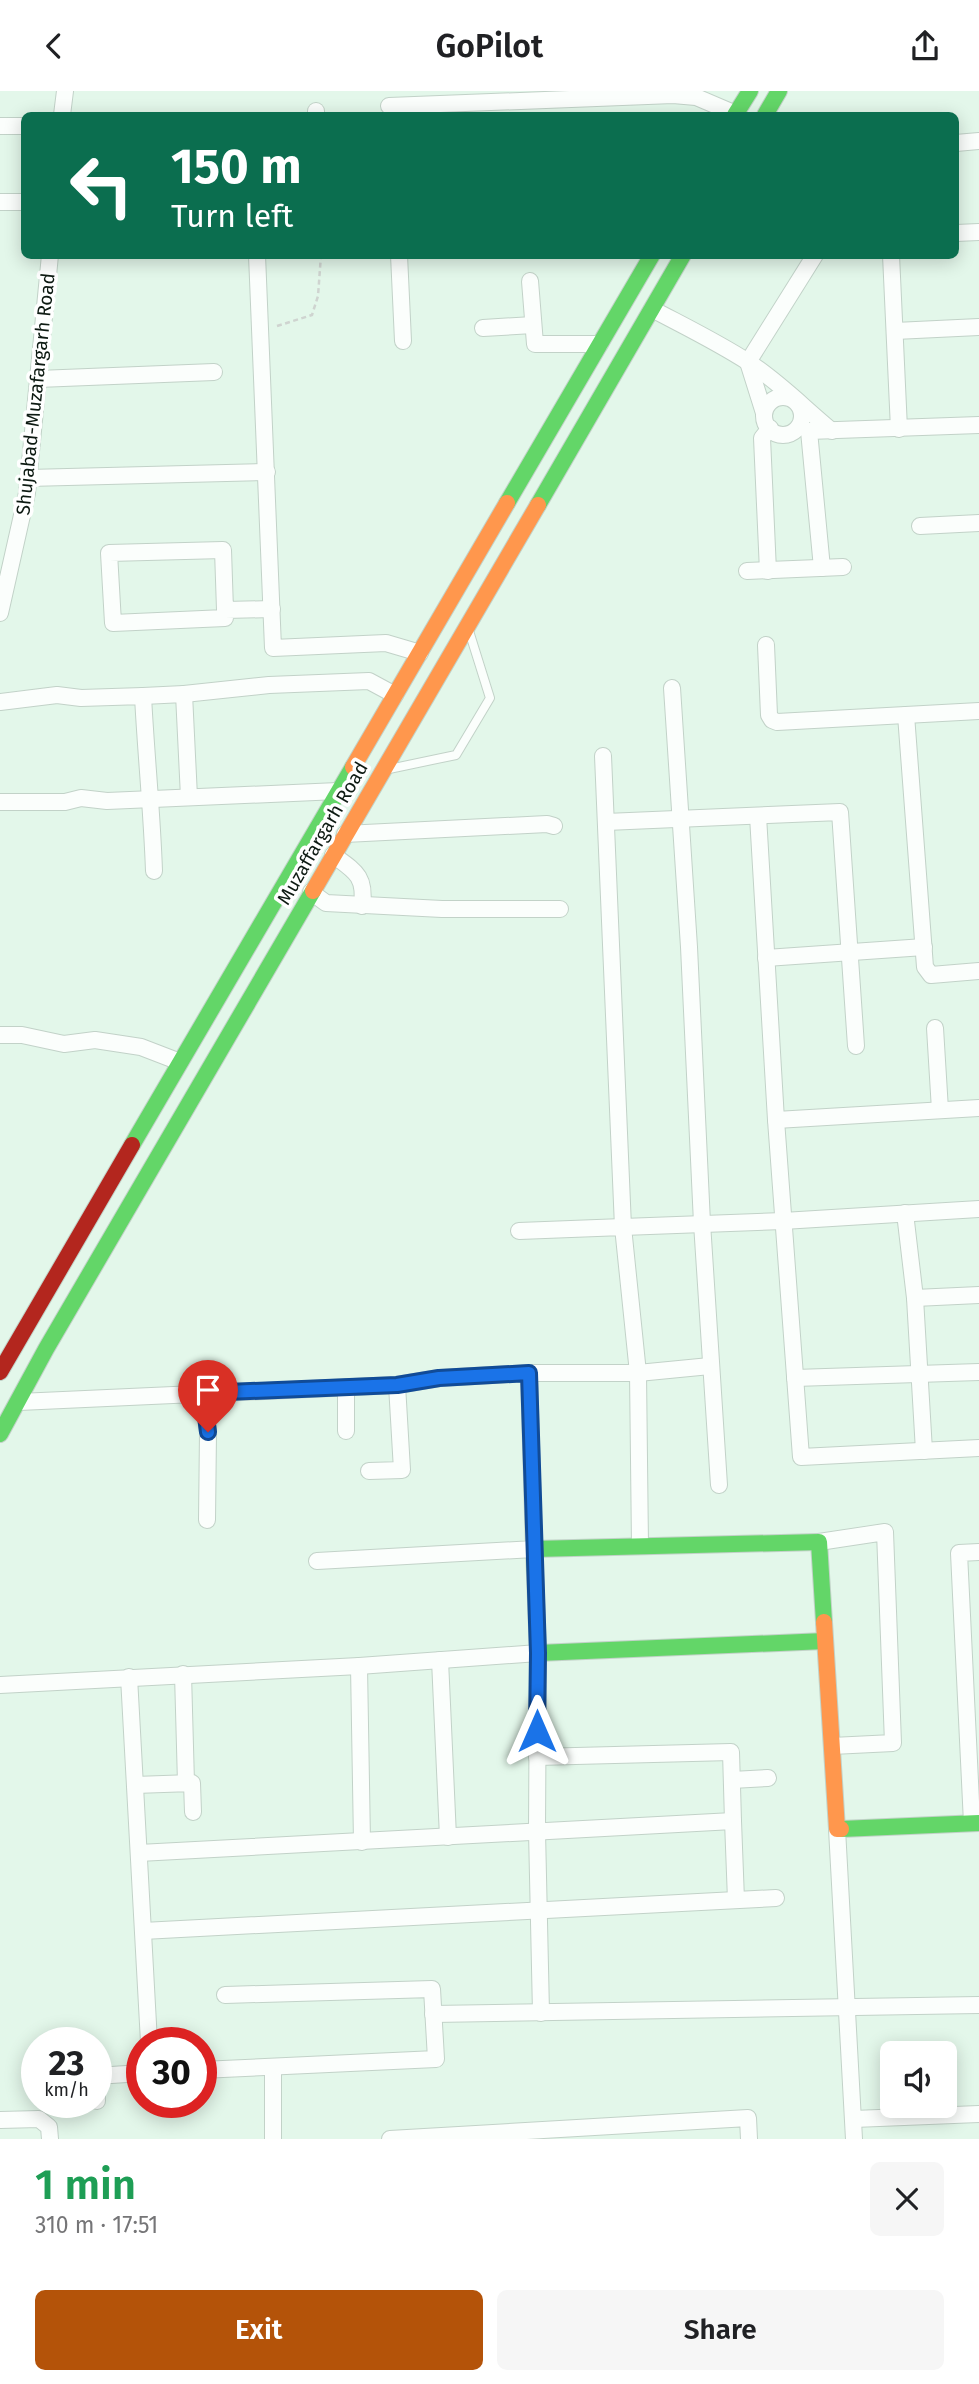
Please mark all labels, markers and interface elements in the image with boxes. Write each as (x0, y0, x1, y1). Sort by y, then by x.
icon: back (35, 27, 73, 65)
text: GoPilot (436, 27, 543, 65)
icon: share (906, 27, 944, 65)
text: 150 m (171, 137, 302, 196)
icon: left (56, 140, 147, 231)
text: Turn left (171, 197, 293, 235)
street label: Shujabad-Muzafargarh Road (11, 272, 60, 516)
street label: Muzaffargarh Road (272, 758, 373, 909)
pin (178, 1360, 238, 1432)
icon: arrive (189, 1371, 227, 1409)
position arrow (500, 1694, 574, 1768)
speed limit sign: 30 (126, 2027, 217, 2118)
map controls (880, 2041, 957, 2118)
button: sound (880, 2041, 957, 2118)
text: 23 (48, 2042, 85, 2084)
text: km/h (44, 2079, 89, 2101)
text: 1 min (35, 2160, 136, 2210)
button: close (870, 2162, 944, 2236)
text: 310 m · 17:51 (35, 2211, 158, 2239)
button: Exit (35, 2290, 483, 2370)
button: Share (497, 2290, 944, 2370)

